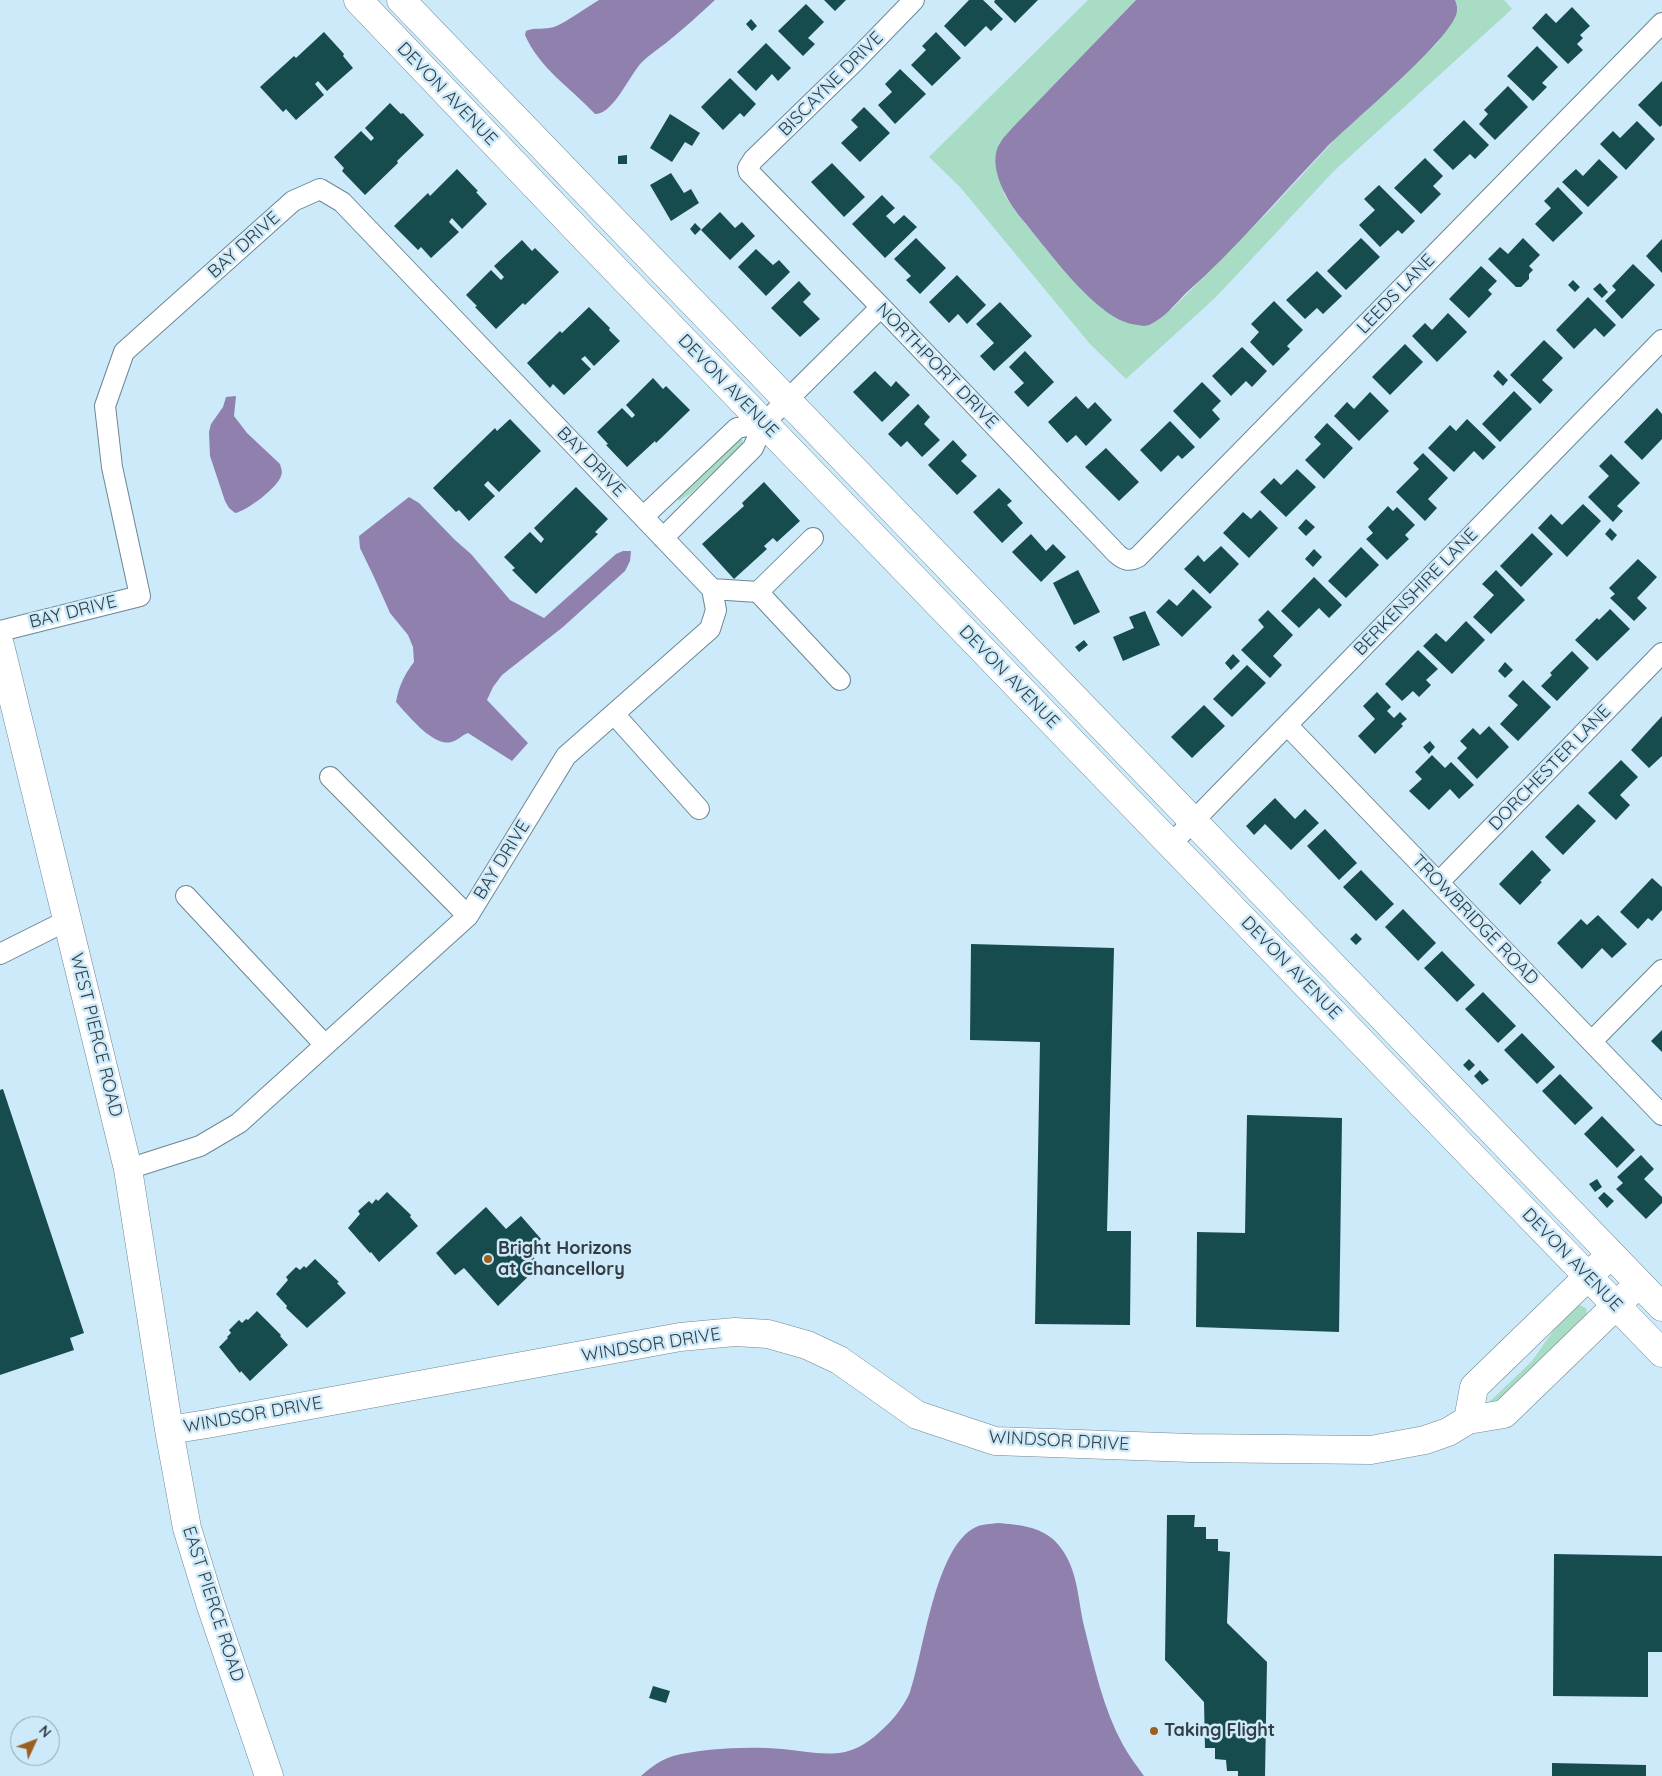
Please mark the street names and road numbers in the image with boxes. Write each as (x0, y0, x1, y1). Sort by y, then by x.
street label: BISCAYNE DRIVE (774, 27, 888, 141)
street label: DEVON AVENUE (392, 38, 502, 150)
street label: BAY DRIVE (204, 207, 284, 283)
street label: LEEDS LANE (1353, 250, 1439, 338)
street label: NORTHPORT DRIVE (871, 299, 1003, 433)
street label: DEVON AVENUE (673, 330, 783, 442)
street label: BAY DRIVE (552, 422, 630, 502)
street label: BERKENSHIRE LANE (1350, 524, 1482, 660)
street label: BAY DRIVE (27, 591, 119, 633)
street label: DEVON AVENUE (954, 621, 1064, 733)
street label: DORCHESTER LANE (1484, 701, 1616, 835)
street label: BAY DRIVE (469, 816, 535, 904)
street label: TROWBRIDGE ROAD (1407, 850, 1543, 990)
street label: DEVON AVENUE (1236, 912, 1346, 1024)
street label: WEST PIERCE ROAD (65, 951, 127, 1119)
street label: DEVON AVENUE (1517, 1204, 1627, 1316)
street label: WINDSOR DRIVE (580, 1323, 722, 1367)
street label: WINDSOR DRIVE (182, 1392, 324, 1438)
street label: WINDSOR DRIVE (988, 1427, 1130, 1455)
street label: EAST PIERCE ROAD (178, 1524, 248, 1684)

